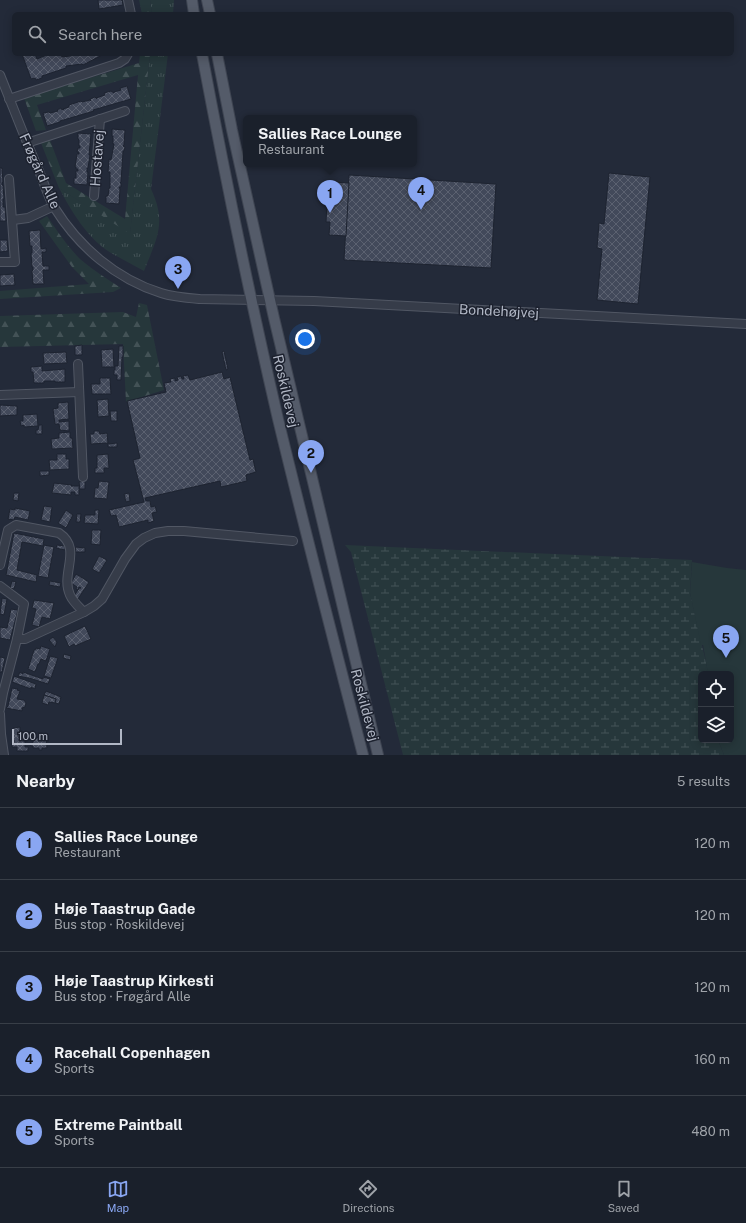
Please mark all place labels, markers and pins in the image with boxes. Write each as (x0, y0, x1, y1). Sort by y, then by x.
pin: 4 (408, 177, 434, 210)
pin: 1 (317, 180, 343, 213)
pin: 3 (165, 256, 191, 289)
pin: 2 (298, 440, 324, 473)
pin: 5 (713, 625, 739, 658)

